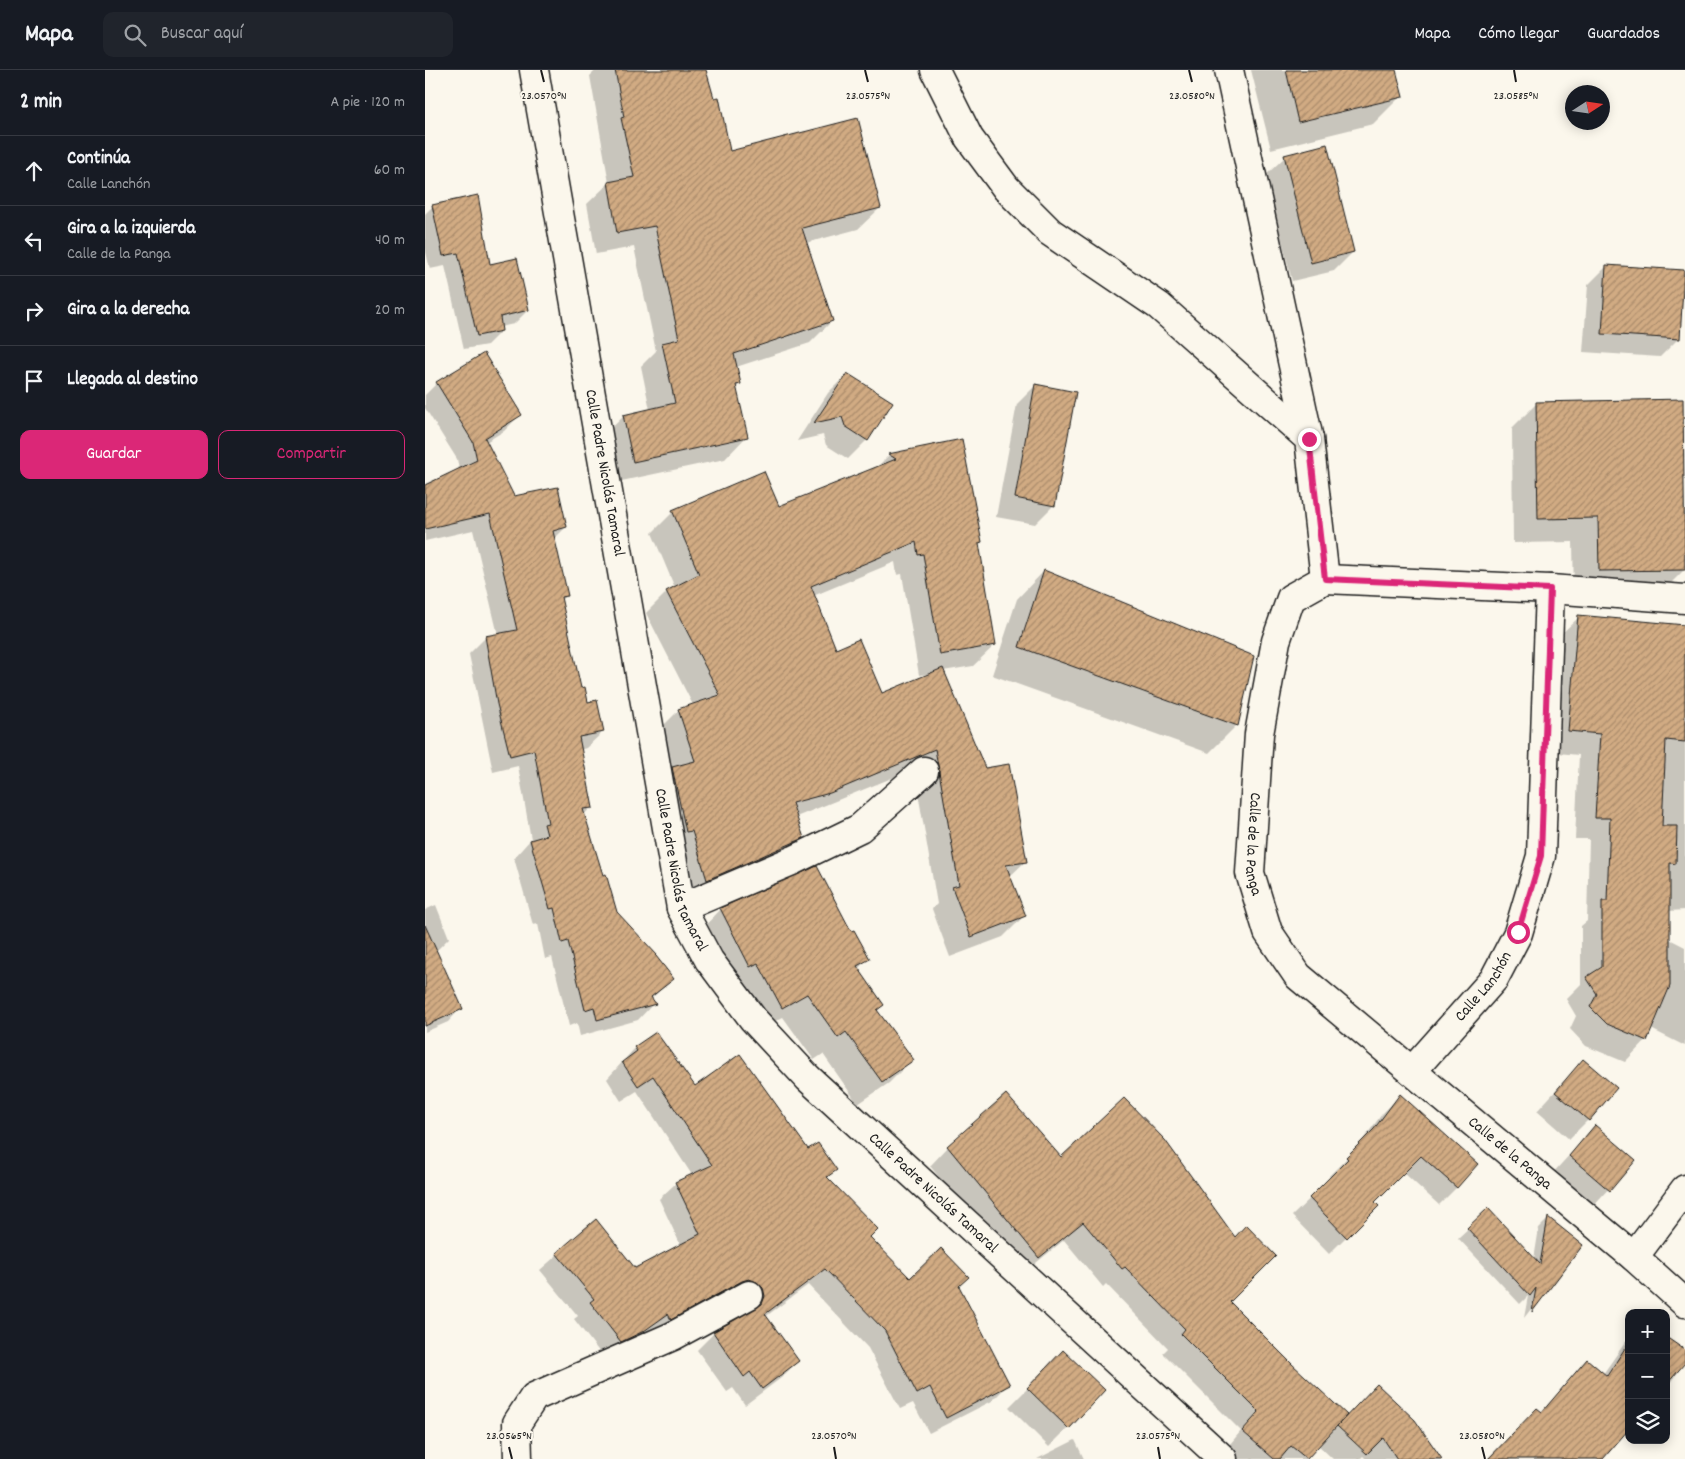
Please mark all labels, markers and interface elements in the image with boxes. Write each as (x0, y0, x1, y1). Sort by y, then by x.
search box (103, 12, 453, 57)
text: Mapa (25, 18, 73, 52)
icon: search (121, 21, 149, 49)
text: Buscar aquí (161, 21, 243, 48)
text: Mapa (1414, 22, 1450, 47)
text: Cómo llegar (1478, 22, 1559, 47)
text: Guardados (1587, 22, 1660, 47)
north arrow (1565, 85, 1610, 130)
text: 2 min (20, 88, 62, 118)
text: 23.0570°N (521, 88, 567, 105)
text: 23.0575°N (846, 88, 890, 105)
text: 23.0580°N (1169, 88, 1215, 105)
text: 23.0585°N (1494, 88, 1538, 105)
text: A pie · 120 m (330, 91, 405, 114)
text: Continúa (67, 146, 130, 173)
icon: ahead (20, 157, 48, 185)
text: 60 m (374, 159, 405, 182)
text: Calle Lanchón (67, 173, 150, 196)
text: Gira a la izquierda (67, 216, 195, 243)
icon: left (20, 227, 48, 255)
text: 40 m (375, 229, 405, 252)
text: Calle de la Panga (67, 243, 171, 266)
icon: right (20, 297, 48, 325)
text: Gira a la derecha (67, 297, 189, 324)
text: 20 m (375, 299, 405, 322)
icon: arrive (20, 367, 48, 395)
text: Llegada al destino (67, 367, 198, 394)
street label: Calle Padre Nicolás Tamaral (579, 388, 631, 558)
route end (1298, 428, 1321, 451)
button: Guardar (20, 430, 208, 479)
button: Compartir (218, 430, 405, 479)
street label: Calle Padre Nicolás Tamaral (649, 787, 714, 956)
street label: Calle de la Panga (1238, 792, 1268, 899)
route start (1507, 921, 1530, 944)
street label: Calle Lanchón (1449, 948, 1518, 1027)
street label: Calle de la Panga (1463, 1111, 1557, 1196)
street label: Calle Padre Nicolás Tamaral (863, 1127, 1003, 1259)
map controls (1625, 1309, 1670, 1444)
button: + (1625, 1309, 1670, 1354)
button: − (1625, 1354, 1670, 1399)
button: layers (1625, 1399, 1670, 1444)
text: 23.0565°N (486, 1428, 532, 1445)
text: 23.0570°N (811, 1428, 857, 1445)
text: 23.0575°N (1136, 1428, 1180, 1445)
text: 23.0580°N (1459, 1428, 1505, 1445)

